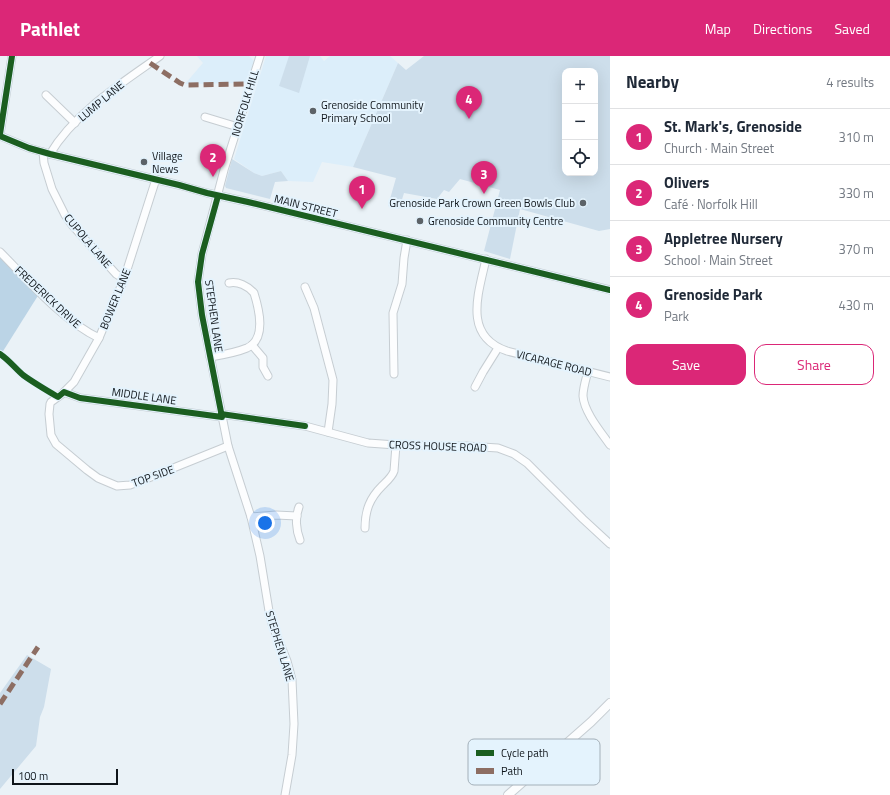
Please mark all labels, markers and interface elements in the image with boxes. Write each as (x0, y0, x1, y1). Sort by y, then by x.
text: Pathlet (20, 14, 80, 43)
text: Map (705, 18, 731, 39)
text: Directions (753, 18, 812, 39)
text: Saved (834, 18, 870, 39)
street label: NORFOLK HILL (227, 67, 263, 138)
map controls (562, 68, 598, 176)
button: + (562, 68, 598, 104)
text: Nearby (626, 69, 679, 95)
text: 4 results (826, 72, 874, 92)
street label: LUMP LANE (75, 77, 127, 125)
pin: 4 (456, 86, 482, 119)
place label: Grenoside Community Primary School (321, 97, 424, 126)
button: − (562, 104, 598, 140)
marker: Grenoside Community Primary School (308, 106, 318, 116)
text: St. Mark's, Grenoside (664, 115, 802, 138)
text: 1 (635, 127, 643, 147)
text: 310 m (838, 127, 874, 147)
text: Church · Main Street (664, 138, 774, 158)
button: locate (562, 140, 598, 176)
pin: 2 (200, 144, 226, 177)
place label: Village News (152, 148, 183, 177)
marker: Village News (139, 157, 149, 167)
pin: 3 (471, 161, 497, 194)
text: Olivers (664, 171, 709, 194)
pin: 1 (349, 176, 375, 209)
text: 2 (635, 183, 643, 203)
text: 330 m (838, 183, 874, 203)
street label: MAIN STREET (273, 190, 340, 222)
text: Café · Norfolk Hill (664, 194, 758, 214)
place label: Grenoside Park Crown Green Bowls Club (389, 195, 575, 211)
marker: Grenoside Park Crown Green Bowls Club (578, 198, 588, 208)
street label: CUPOLA LANE (61, 210, 115, 272)
place label: Grenoside Community Centre (428, 213, 564, 229)
marker: Grenoside Community Centre (415, 216, 425, 226)
text: Appletree Nursery (664, 227, 783, 250)
text: 3 (635, 239, 643, 259)
text: 370 m (838, 239, 874, 259)
text: School · Main Street (664, 250, 773, 270)
street label: FREDERICK DRIVE (11, 262, 85, 332)
street label: BOWER LANE (96, 266, 134, 332)
street label: STEPHEN LANE (201, 279, 227, 353)
text: Grenoside Park (664, 283, 763, 306)
text: 4 (635, 295, 643, 315)
text: 430 m (838, 295, 874, 315)
text: Park (664, 306, 689, 326)
button: Save (626, 344, 746, 385)
button: Share (754, 344, 874, 385)
street label: VICARAGE ROAD (514, 346, 594, 380)
street label: MIDDLE LANE (111, 384, 177, 408)
street label: CROSS HOUSE ROAD (389, 436, 487, 456)
street label: TOP SIDE (130, 461, 176, 491)
your location (255, 513, 275, 533)
street label: STEPHEN LANE (262, 609, 298, 683)
legend (468, 739, 600, 785)
text: Cycle path (501, 745, 549, 761)
text: Path (501, 763, 523, 779)
scale bar (12, 767, 118, 786)
text: 100 m (18, 768, 48, 784)

